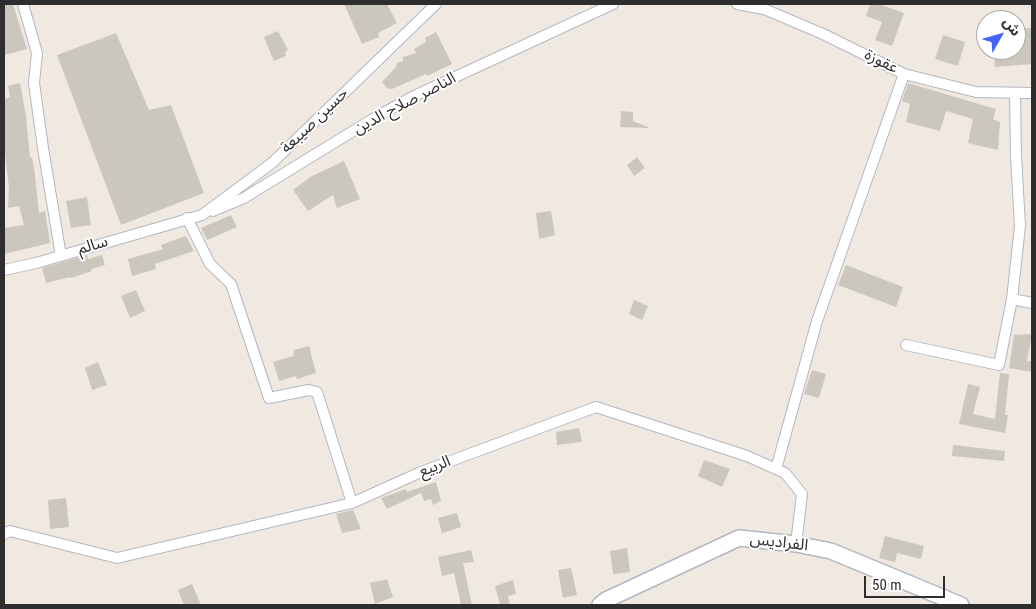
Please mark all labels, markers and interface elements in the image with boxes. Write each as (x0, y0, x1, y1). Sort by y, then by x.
north arrow (976, 10, 1026, 60)
text: ش (1000, 14, 1024, 39)
street label: عقوزة (861, 46, 901, 78)
street label: الناصر صلاح الدين (350, 69, 460, 139)
street label: حسين صيبعة (277, 84, 353, 158)
street label: سالم (76, 233, 110, 259)
street label: الربيع (416, 452, 454, 482)
street label: الفراديس (749, 530, 809, 556)
scale bar (866, 566, 947, 598)
text: 50 m (872, 576, 902, 594)

